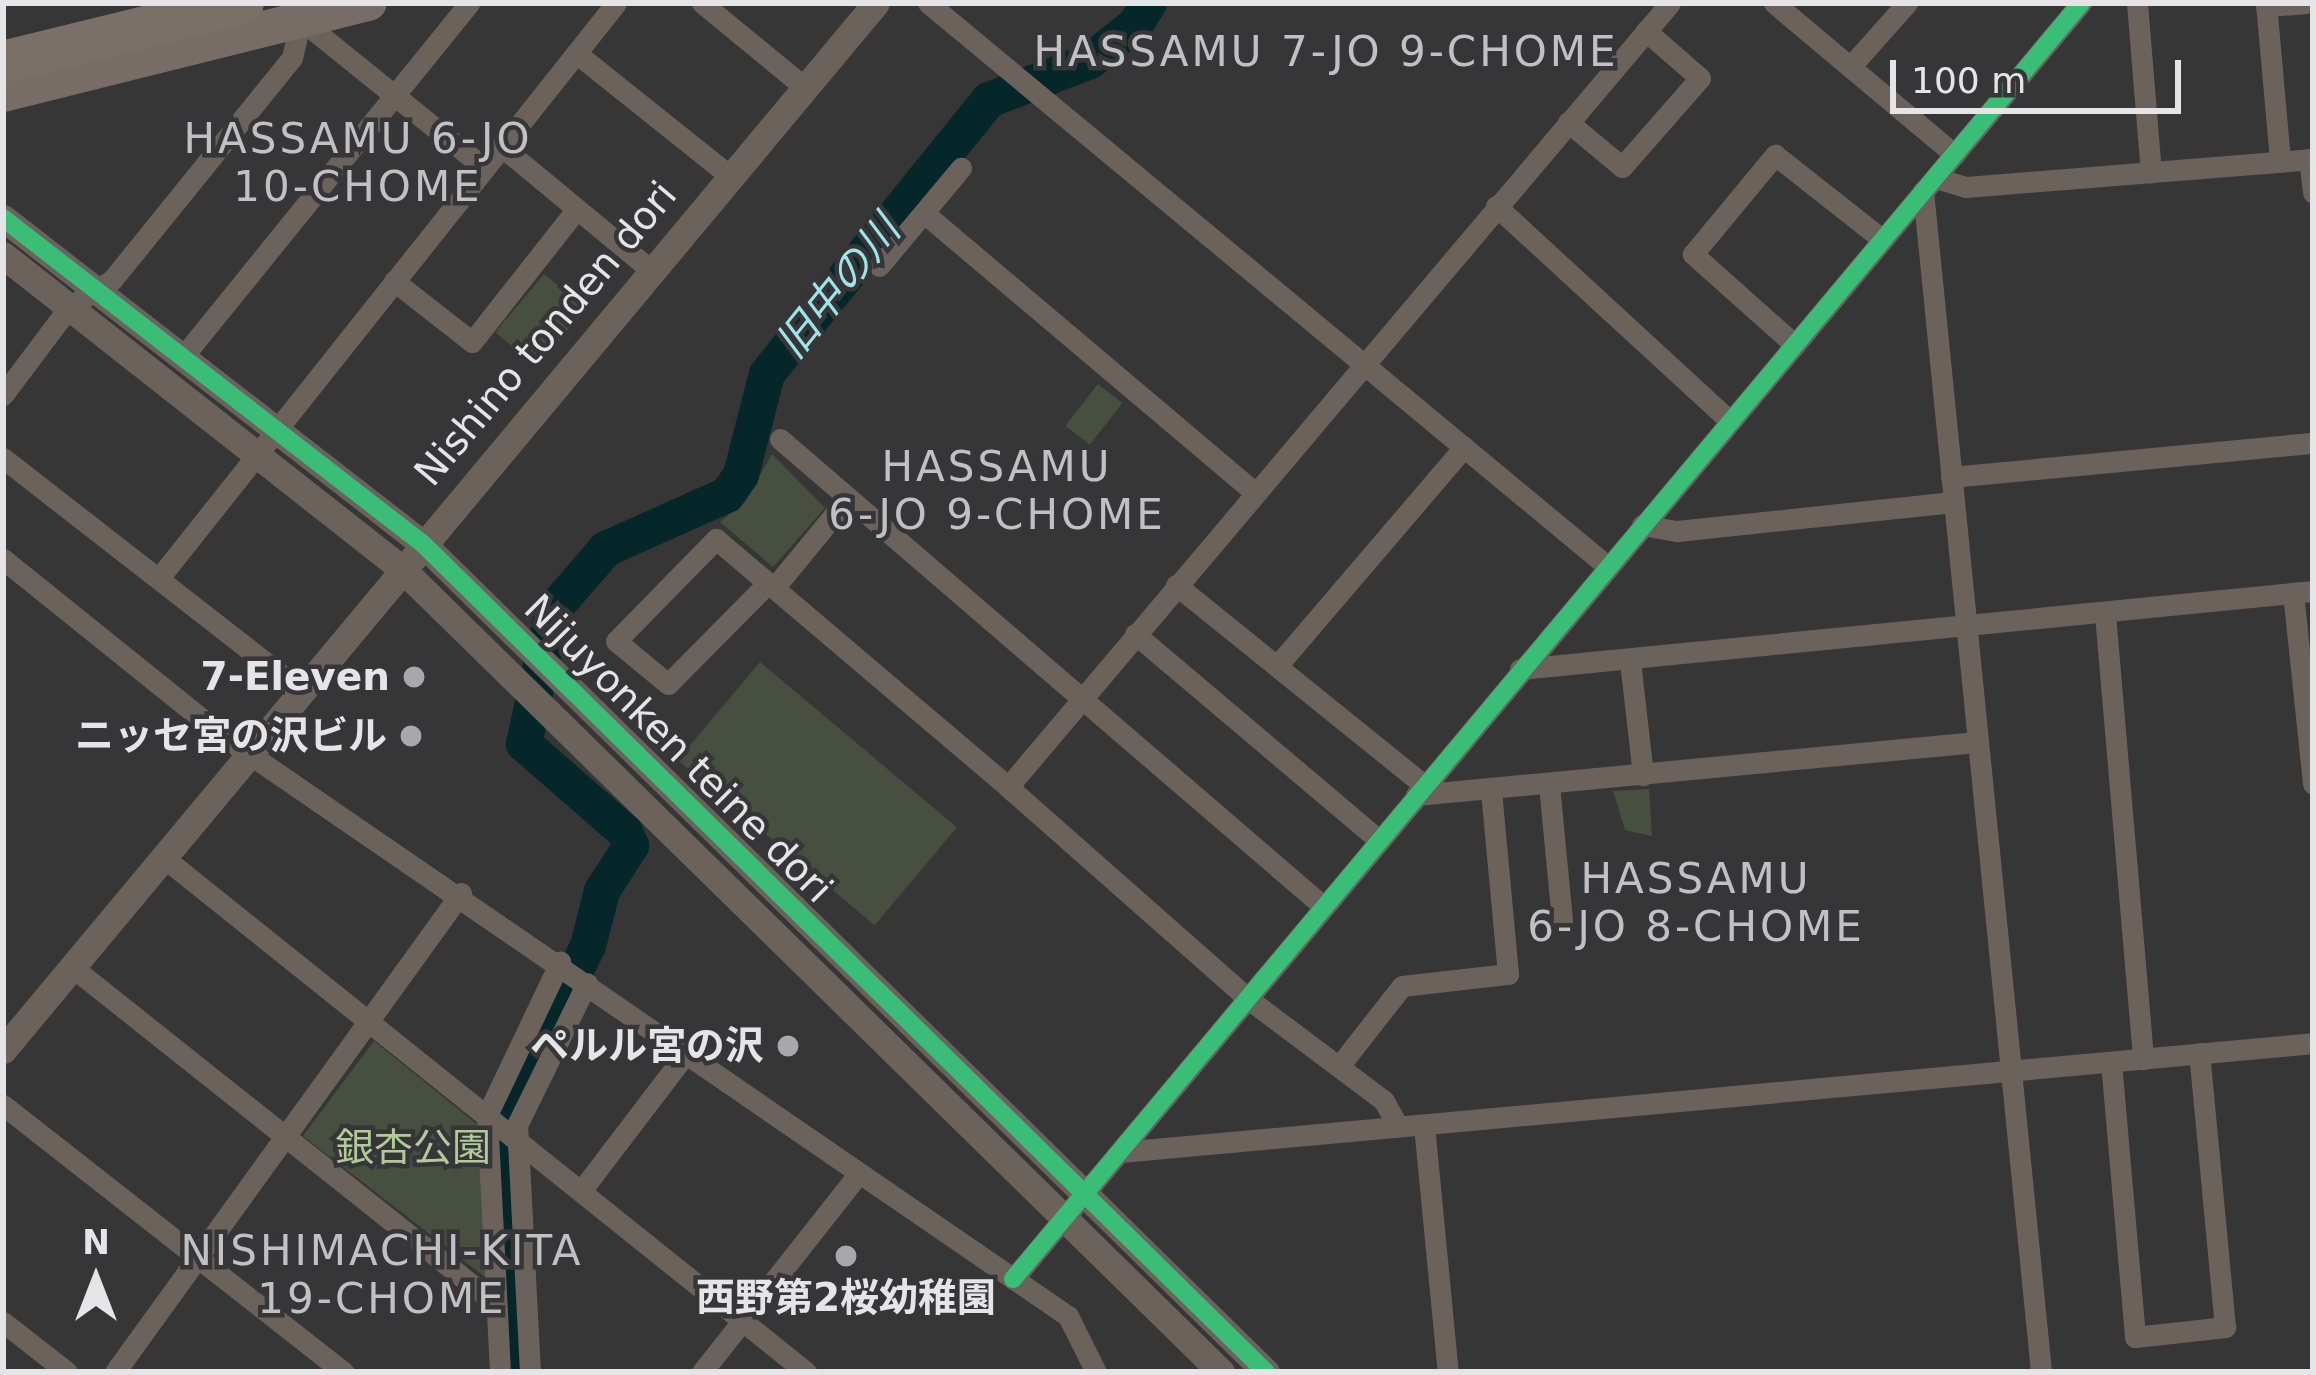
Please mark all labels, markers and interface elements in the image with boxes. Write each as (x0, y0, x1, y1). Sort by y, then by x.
district label: HASSAMU 7-JO 9-CHOME (1033, 27, 1619, 77)
scale bar (1896, 36, 2187, 110)
text: 100 m (1911, 60, 2026, 101)
district label: HASSAMU 6-JO 10-CHOME (183, 114, 533, 213)
street label: Nishino tonden dori (405, 173, 687, 495)
water label: 旧中の川 (766, 206, 910, 368)
district label: HASSAMU 6-JO 9-CHOME (828, 442, 1166, 540)
street label: Nijuyonken teine dori (514, 585, 842, 913)
place label: 7-Eleven (201, 654, 390, 700)
marker: 7-Eleven (401, 664, 427, 690)
place label: ニッセ宮の沢ビル (75, 713, 387, 759)
marker: ニッセ宮の沢ビル (398, 723, 424, 749)
district label: HASSAMU 6-JO 8-CHOME (1527, 854, 1865, 952)
place label: ペルル宮の沢 (530, 1023, 764, 1069)
marker: ペルル宮の沢 (775, 1033, 801, 1059)
park label: 銀杏公園 (335, 1125, 491, 1171)
north arrow (36, 1219, 156, 1339)
text: N (82, 1223, 110, 1262)
district label: NISHIMACHI-KITA 19-CHOME (180, 1226, 584, 1324)
marker: 西野第2桜幼稚園 (833, 1243, 859, 1269)
place label: 西野第2桜幼稚園 (696, 1275, 996, 1321)

